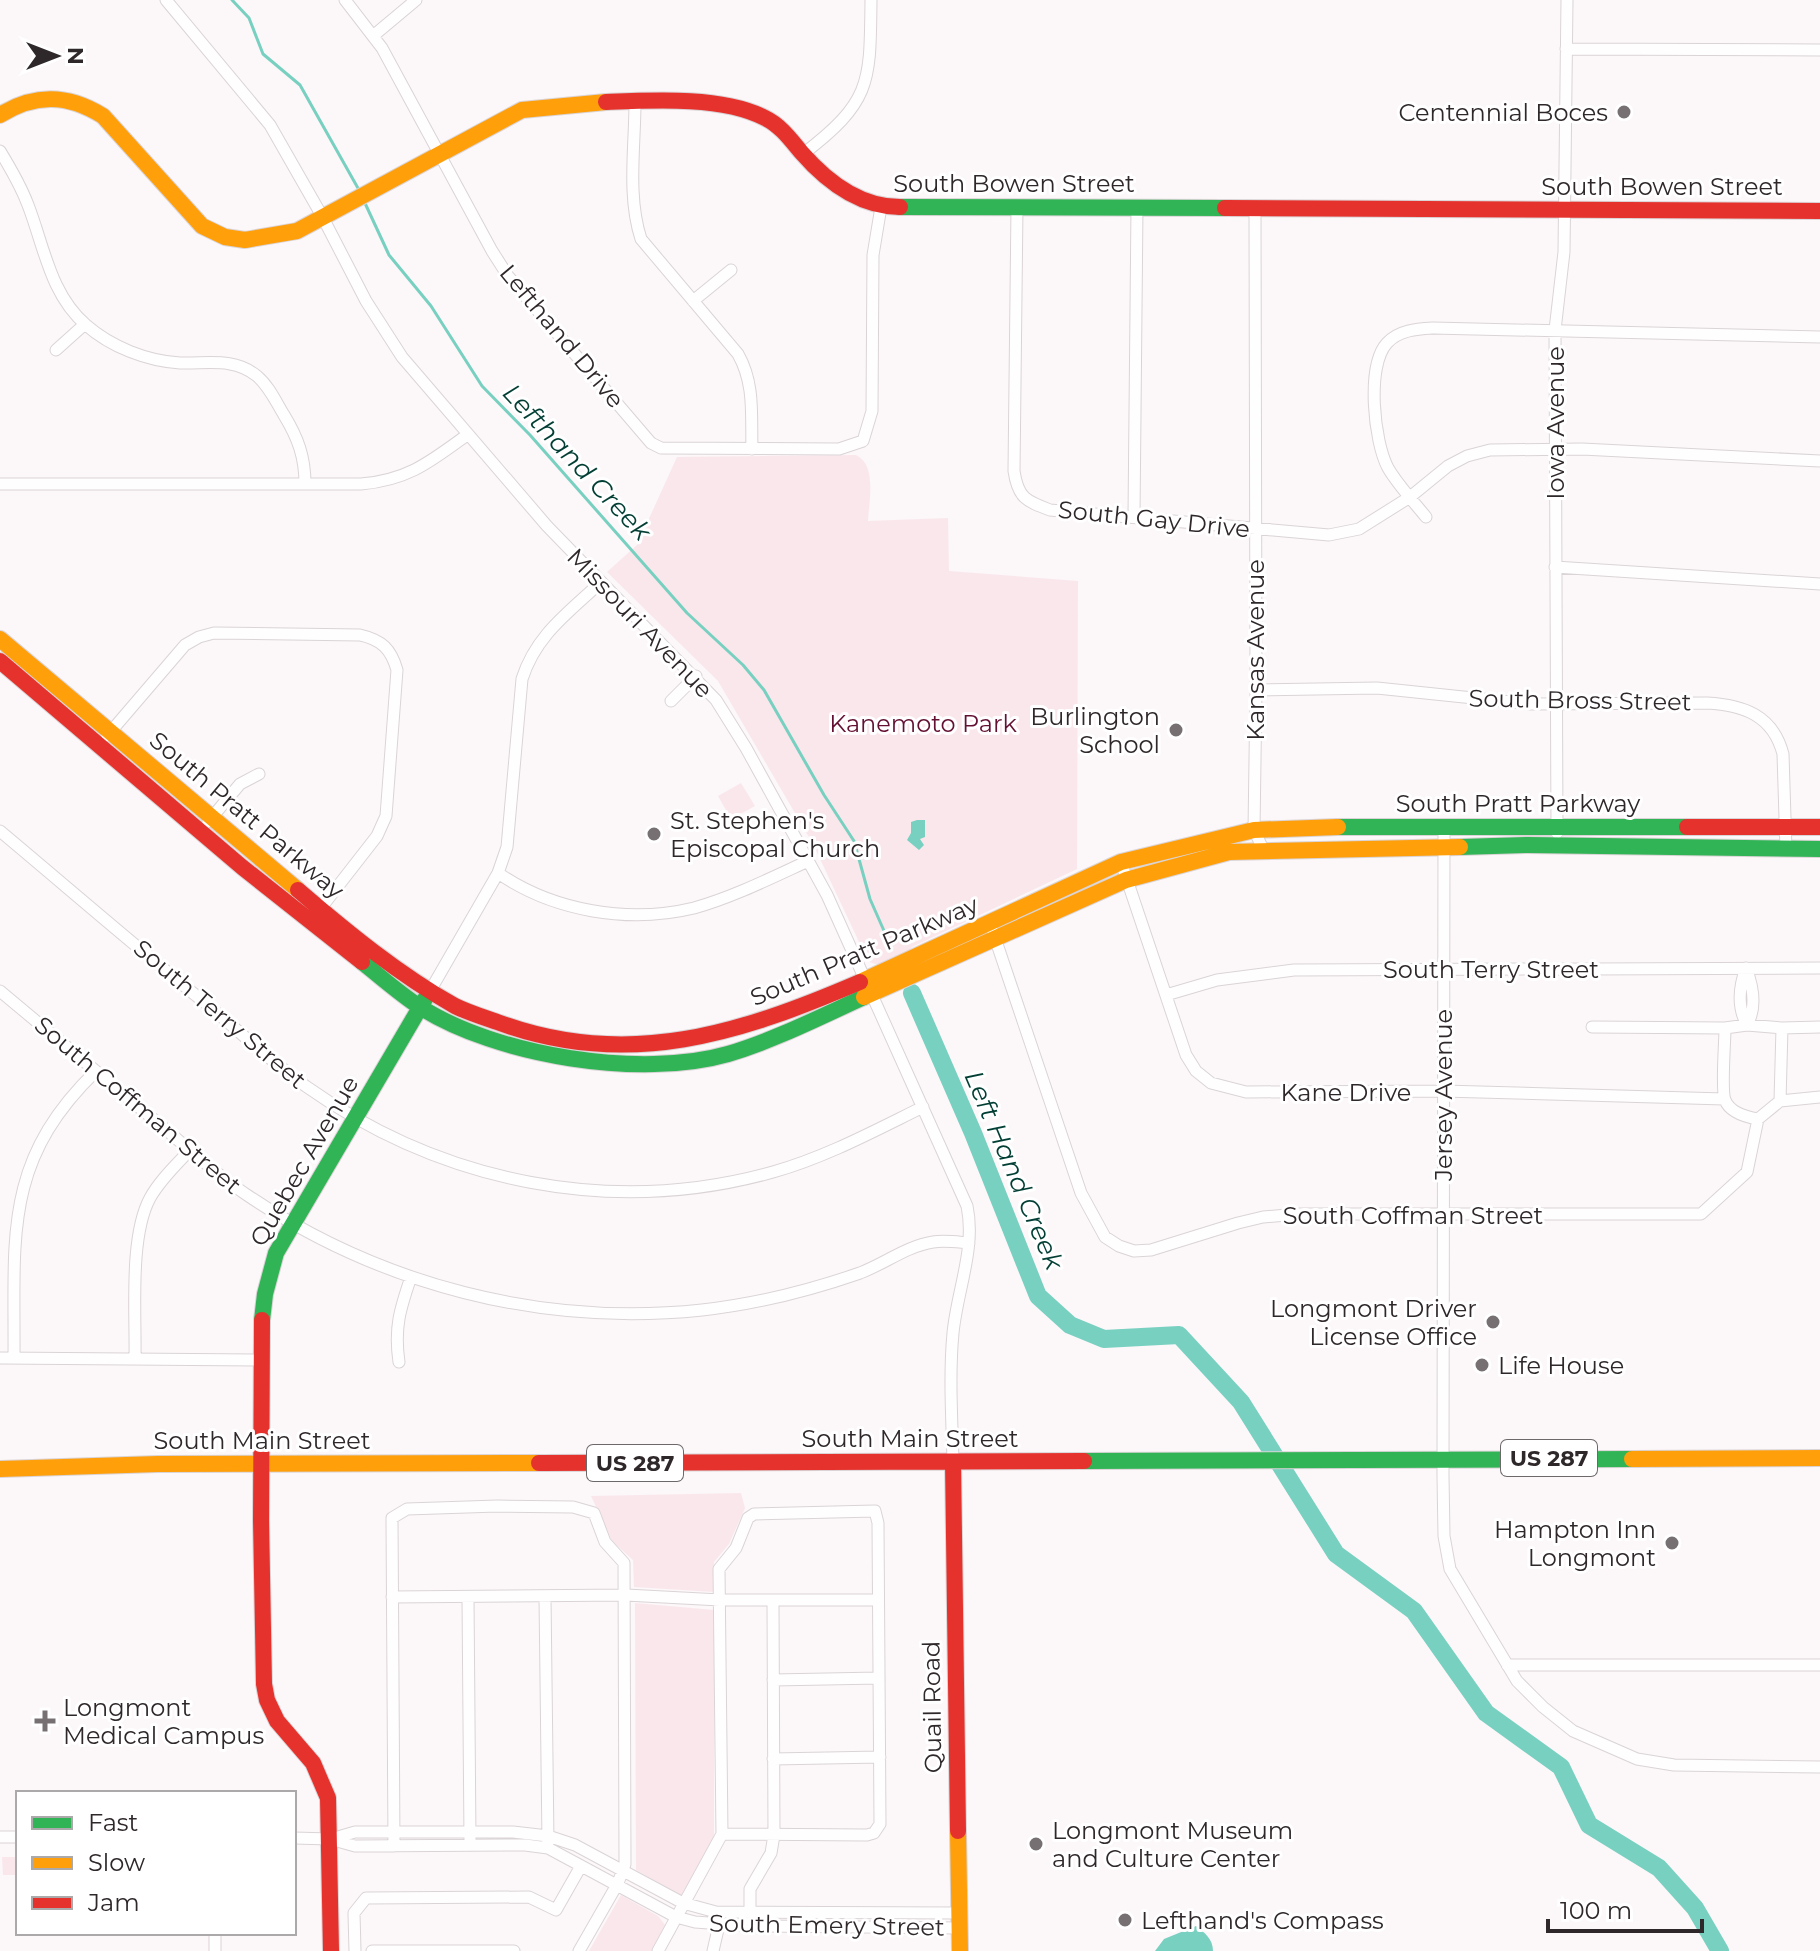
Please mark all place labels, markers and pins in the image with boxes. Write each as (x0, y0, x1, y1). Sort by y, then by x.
place label: Centennial Boces (1399, 98, 1608, 127)
marker: Centennial Boces (1615, 103, 1633, 121)
place label: Burlington School (1030, 702, 1160, 759)
marker: Burlington School (1167, 721, 1185, 739)
place label: St. Stephen's Episcopal Church (670, 806, 880, 863)
marker: St. Stephen's Episcopal Church (645, 825, 663, 843)
place label: Longmont Driver License Office (1270, 1294, 1477, 1351)
marker: Longmont Driver License Office (1484, 1313, 1502, 1331)
place label: Life House (1498, 1351, 1624, 1380)
marker: Life House (1473, 1356, 1491, 1374)
place label: Hampton Inn Longmont (1494, 1515, 1656, 1572)
marker: Hampton Inn Longmont (1663, 1534, 1681, 1552)
place label: Longmont Medical Campus (63, 1693, 264, 1750)
marker: Longmont Medical Campus (34, 1710, 56, 1732)
place label: Longmont Museum and Culture Center (1052, 1816, 1293, 1873)
marker: Longmont Museum and Culture Center (1027, 1835, 1045, 1853)
place label: Lefthand's Compass (1141, 1906, 1384, 1935)
marker: Lefthand's Compass (1116, 1911, 1134, 1929)

